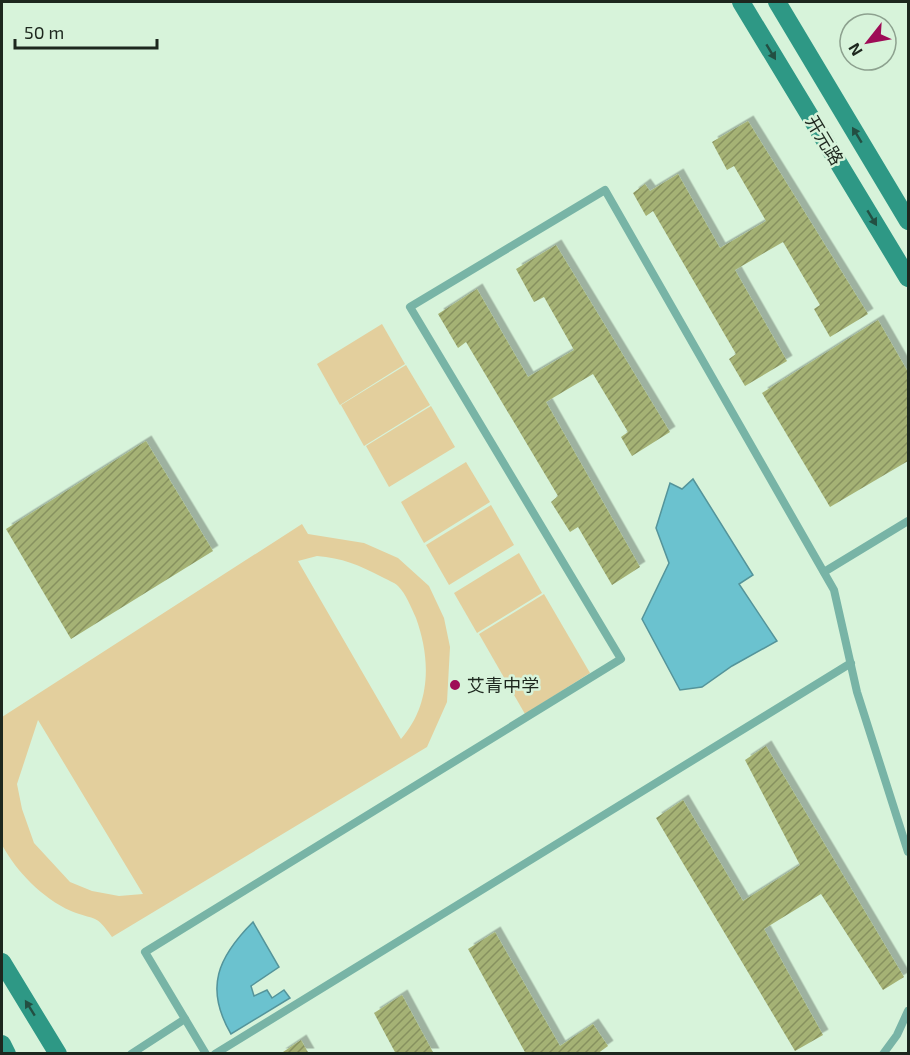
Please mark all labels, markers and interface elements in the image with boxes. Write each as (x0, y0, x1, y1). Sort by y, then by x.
scale bar (15, 12, 158, 50)
north arrow (838, 12, 898, 72)
text: 50 m (24, 21, 64, 43)
text: N (844, 40, 866, 60)
one-way arrow (765, 43, 776, 60)
street label: 开元路 (802, 111, 848, 169)
one-way arrow (852, 126, 862, 143)
one-way arrow (867, 210, 878, 226)
place label: 艾青中学 (467, 674, 539, 696)
marker: 艾青中学 (448, 678, 462, 692)
one-way arrow (24, 1000, 35, 1016)

